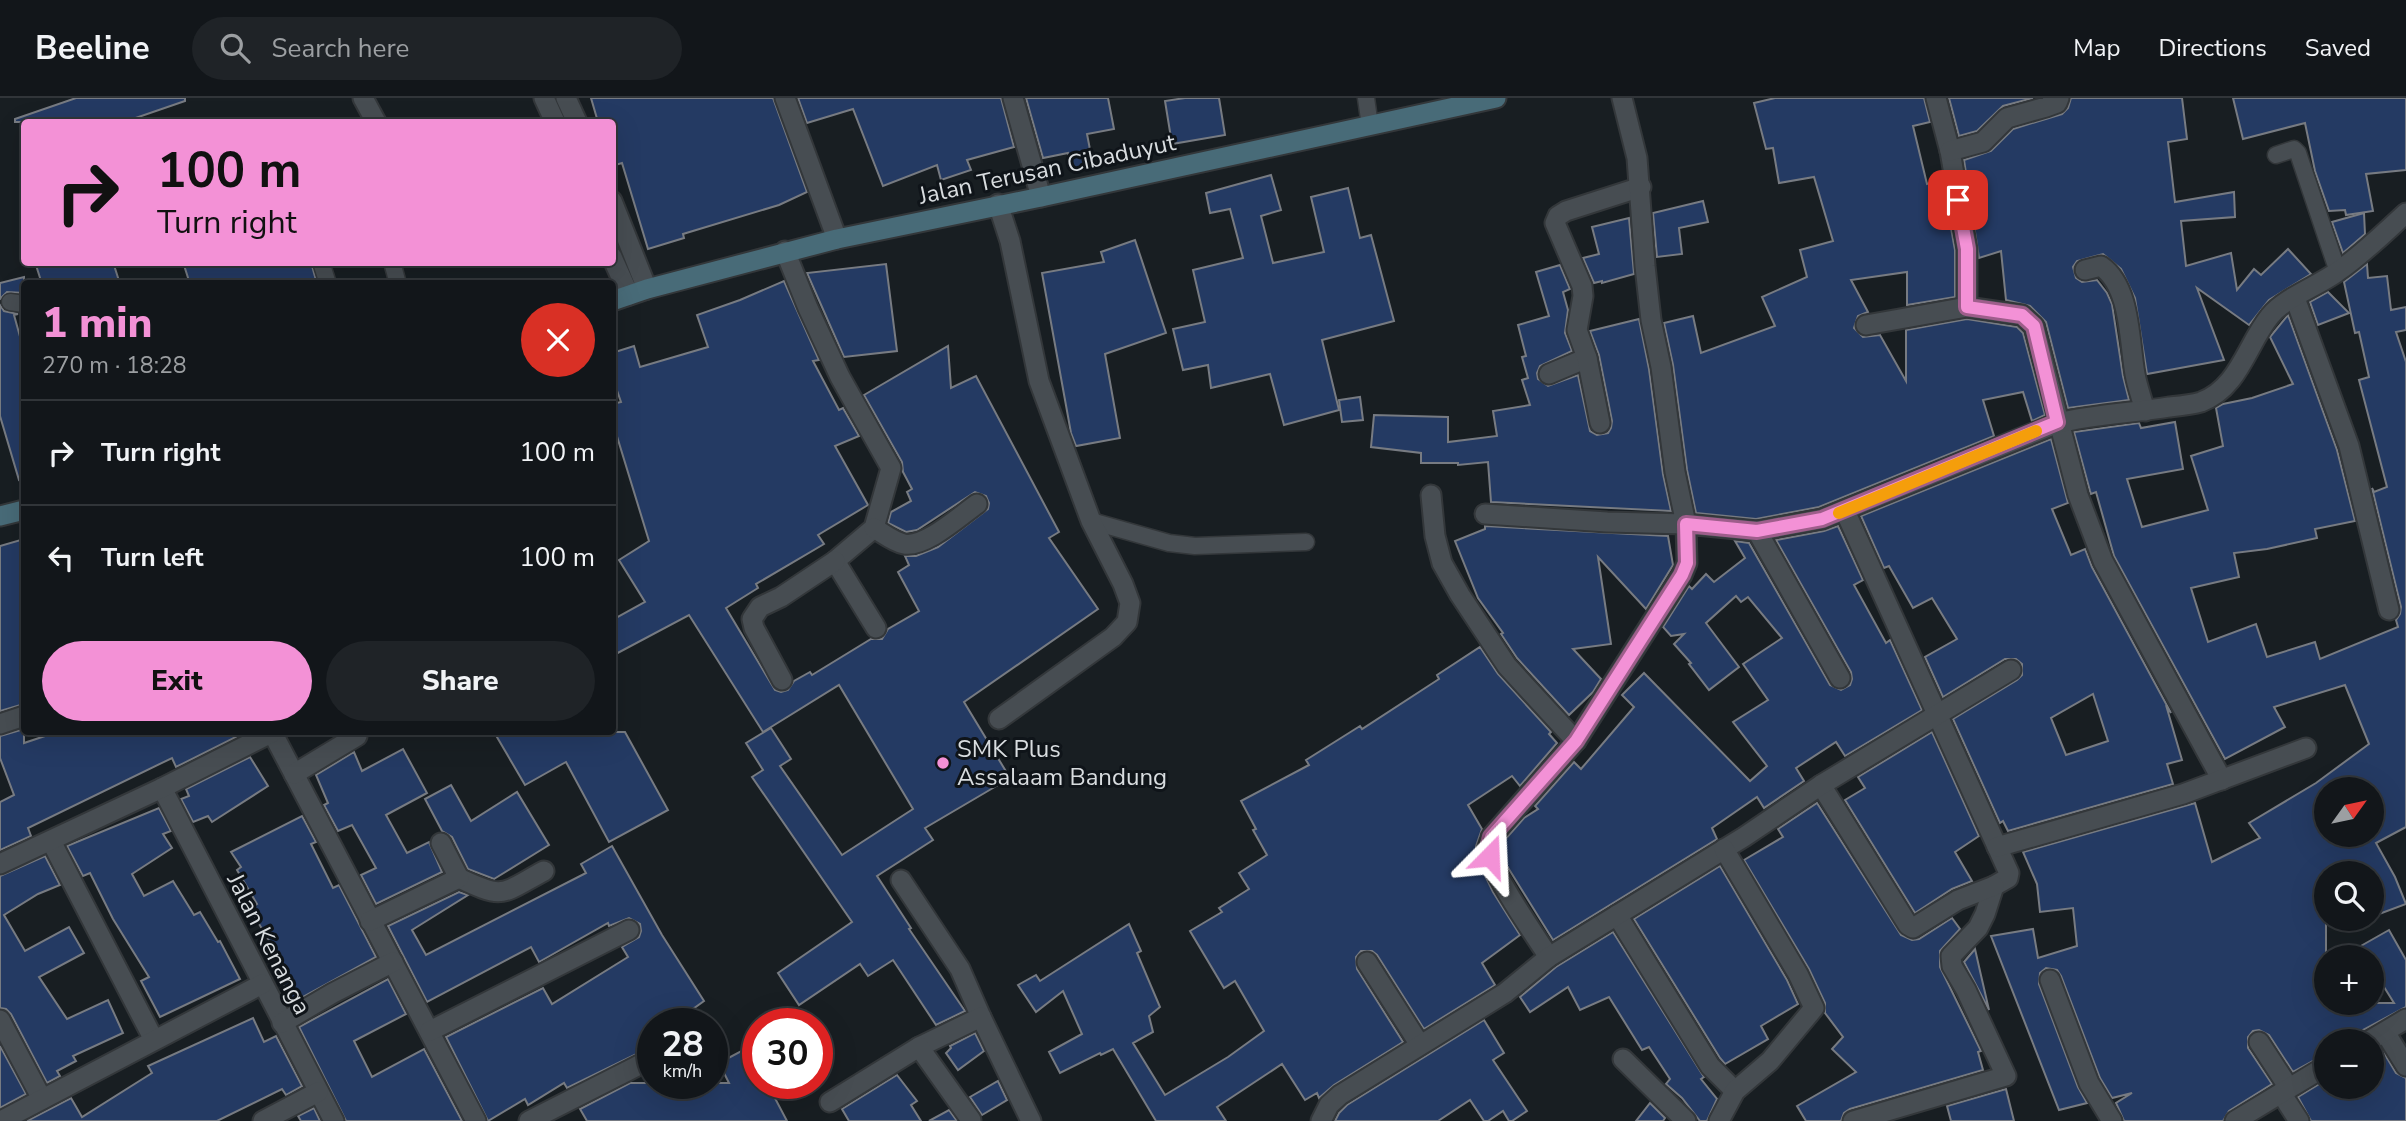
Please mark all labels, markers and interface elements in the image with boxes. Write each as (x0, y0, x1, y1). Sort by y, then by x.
search box (192, 17, 682, 80)
text: Beeline (35, 26, 150, 71)
icon: search (216, 29, 254, 67)
text: Search here (272, 31, 409, 66)
text: Map (2073, 32, 2120, 64)
text: Directions (2158, 32, 2267, 64)
text: Saved (2305, 32, 2371, 64)
street label: Jalan Terusan Cibaduyut (915, 126, 1179, 212)
text: 100 m (157, 137, 301, 204)
icon: right (42, 147, 133, 238)
pin (1928, 170, 1988, 230)
icon: arrive (1939, 181, 1977, 219)
text: Turn right (157, 201, 297, 244)
text: 1 min (42, 295, 152, 352)
button: close (521, 303, 595, 377)
text: 270 m · 18:28 (42, 350, 187, 381)
icon: right (42, 434, 80, 472)
text: Turn right (101, 435, 220, 470)
text: 100 m (519, 435, 595, 470)
icon: left (42, 539, 80, 577)
text: Turn left (101, 540, 204, 575)
text: 100 m (519, 540, 595, 575)
button: Exit (42, 641, 312, 721)
button: Share (326, 641, 595, 721)
place label: SMK Plus Assalaam Bandung (957, 733, 1167, 793)
marker: SMK Plus Assalaam Bandung (935, 755, 951, 771)
north arrow (2314, 777, 2384, 847)
map controls (2314, 777, 2384, 1099)
position arrow (1453, 819, 1527, 893)
button: search (2314, 861, 2384, 931)
street label: Jalan Kenanga (219, 867, 318, 1020)
button: + (2314, 945, 2384, 1015)
speed limit sign: 30 (742, 1008, 833, 1099)
text: 28 (661, 1021, 704, 1068)
button: − (2314, 1029, 2384, 1099)
text: km/h (663, 1059, 702, 1083)

